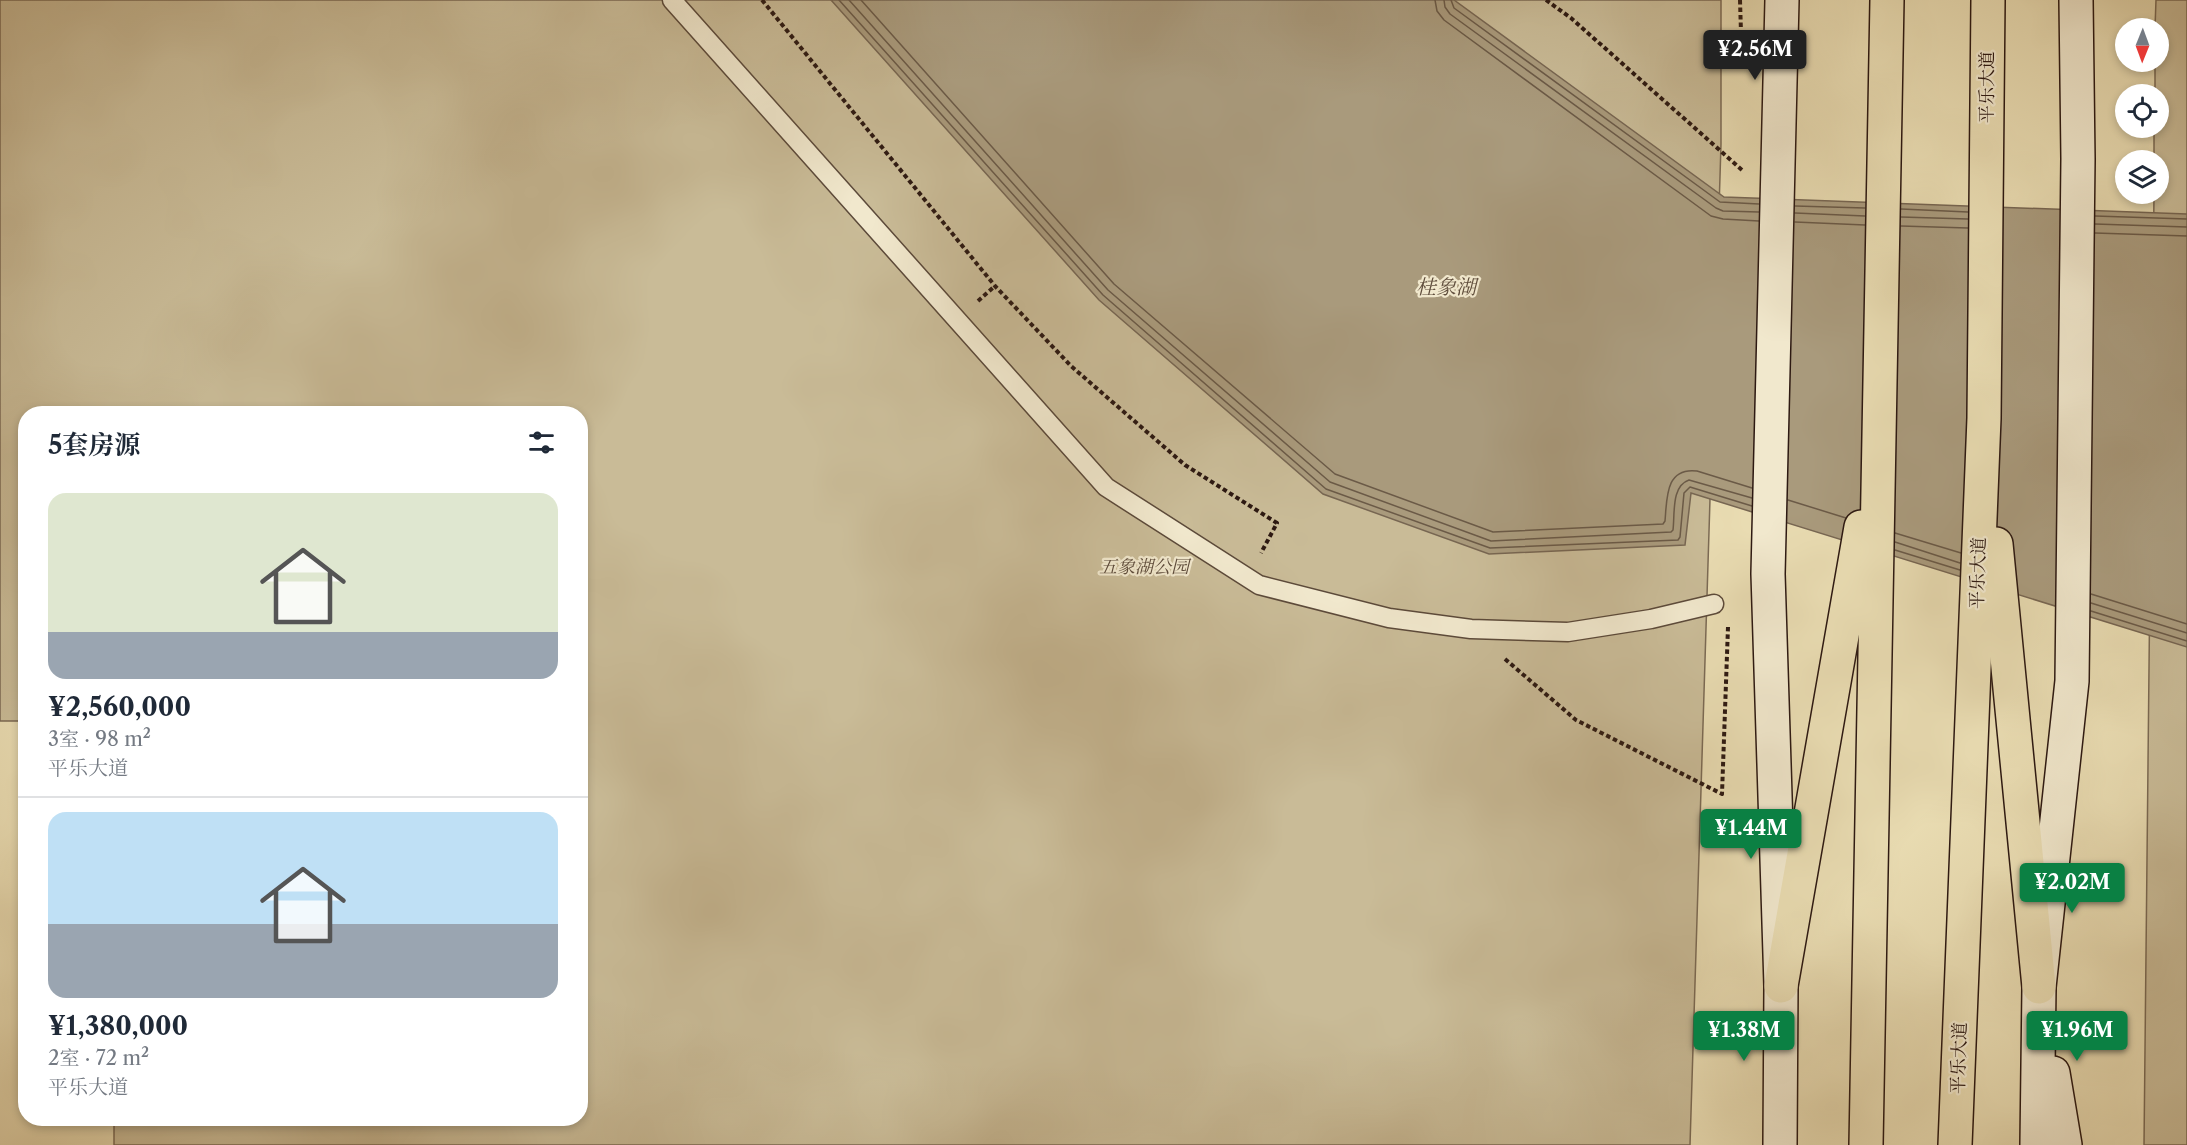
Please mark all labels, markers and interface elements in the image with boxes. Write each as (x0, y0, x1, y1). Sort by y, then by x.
north arrow (2115, 18, 2169, 72)
map controls (2115, 18, 2169, 204)
pin: ¥2.56M (1706, 30, 1804, 81)
text: ¥2.56M (1717, 37, 1793, 61)
street label: 平乐大道 (1976, 51, 1998, 123)
button: locate (2115, 84, 2169, 138)
button: layers (2115, 150, 2169, 204)
water label: 桂象湖 (1416, 275, 1479, 299)
icon: filters (525, 426, 558, 459)
text: 5套房源 (48, 429, 140, 461)
icon: home (249, 532, 357, 640)
street label: 平乐大道 (1966, 537, 1990, 609)
park label: 五象湖公园 (1099, 556, 1192, 578)
text: ¥2,560,000 (48, 691, 191, 723)
text: 3室 · 98 m² (48, 727, 151, 751)
text: 平乐大道 (48, 756, 128, 780)
pin: ¥1.44M (1702, 809, 1800, 860)
text: ¥1.44M (1714, 816, 1788, 840)
icon: home (249, 851, 357, 959)
pin: ¥2.02M (2023, 863, 2121, 914)
text: ¥2.02M (2034, 870, 2110, 894)
text: ¥1,380,000 (48, 1010, 188, 1042)
pin: ¥1.38M (1695, 1011, 1793, 1062)
pin: ¥1.96M (2028, 1011, 2126, 1062)
text: ¥1.38M (1707, 1018, 1781, 1042)
text: ¥1.96M (2041, 1018, 2113, 1042)
street label: 平乐大道 (1947, 1022, 1971, 1094)
text: 2室 · 72 m² (48, 1046, 149, 1070)
text: 平乐大道 (48, 1075, 128, 1099)

